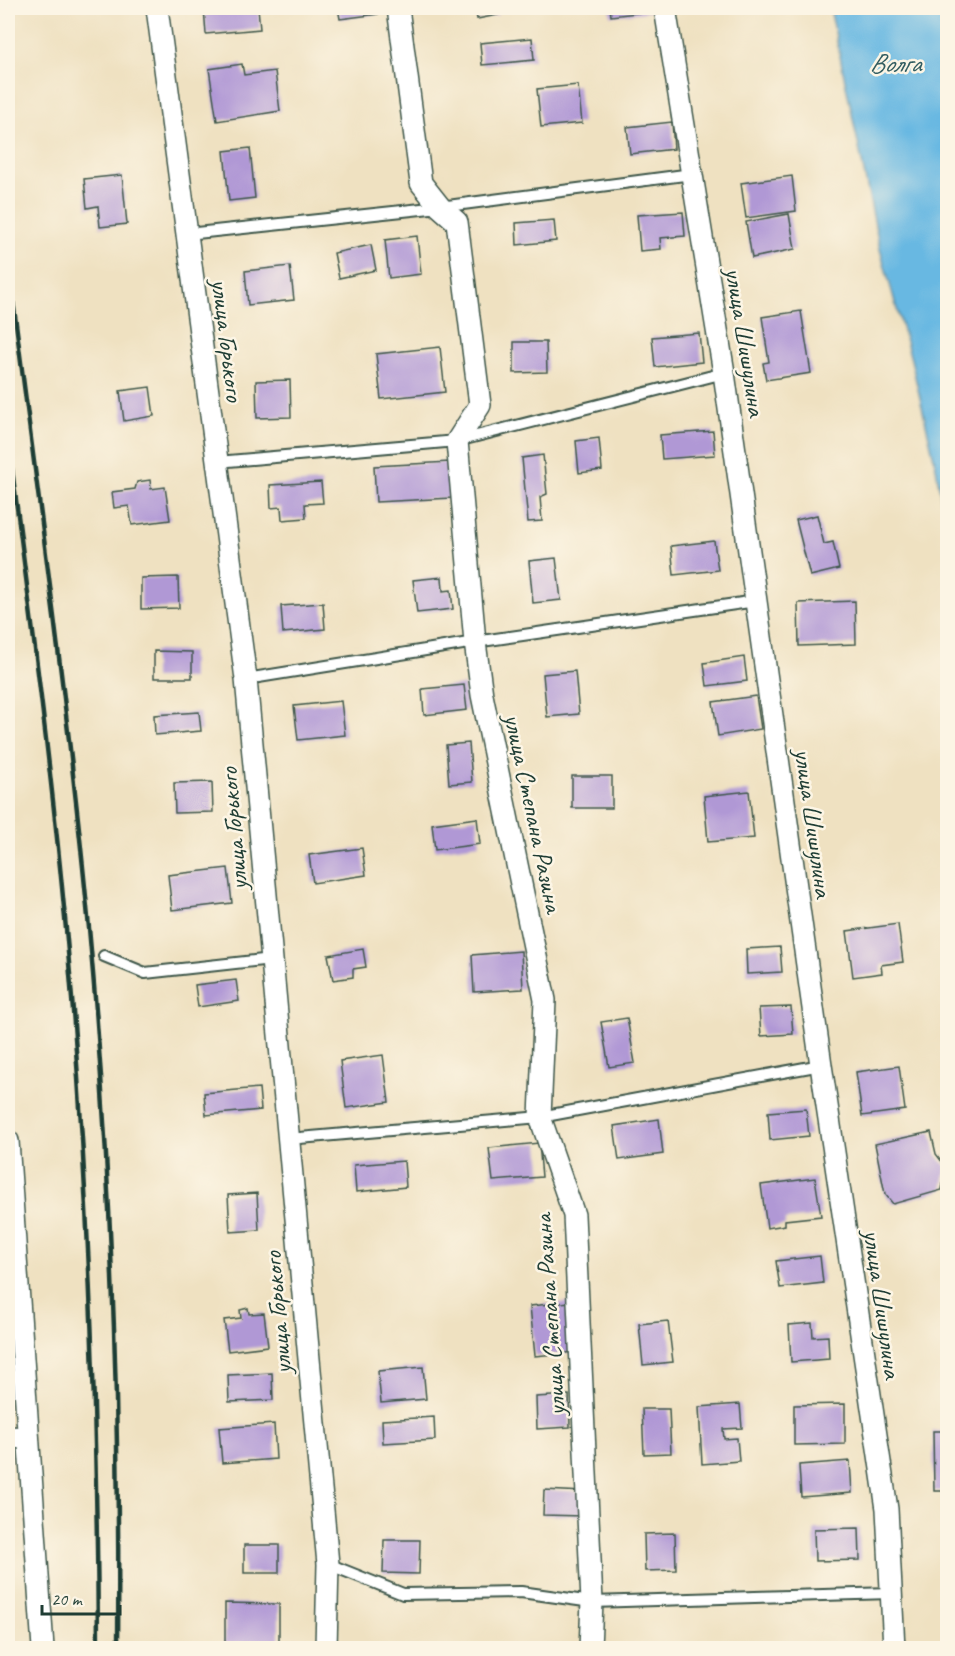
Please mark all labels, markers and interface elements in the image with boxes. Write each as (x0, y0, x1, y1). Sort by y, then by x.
water label: Волга (869, 46, 923, 80)
street label: улица Шишулина (717, 263, 774, 420)
street label: улица Горького (203, 275, 252, 405)
street label: улица Степана Разина (496, 709, 571, 918)
street label: улица Шишулина (786, 744, 841, 901)
street label: улица Горького (212, 764, 255, 894)
street label: улица Степана Разина (526, 1211, 573, 1419)
street label: улица Шишулина (855, 1225, 910, 1382)
street label: улица Горького (256, 1248, 299, 1378)
scale bar (42, 1578, 120, 1616)
text: 20 m (51, 1588, 84, 1610)

